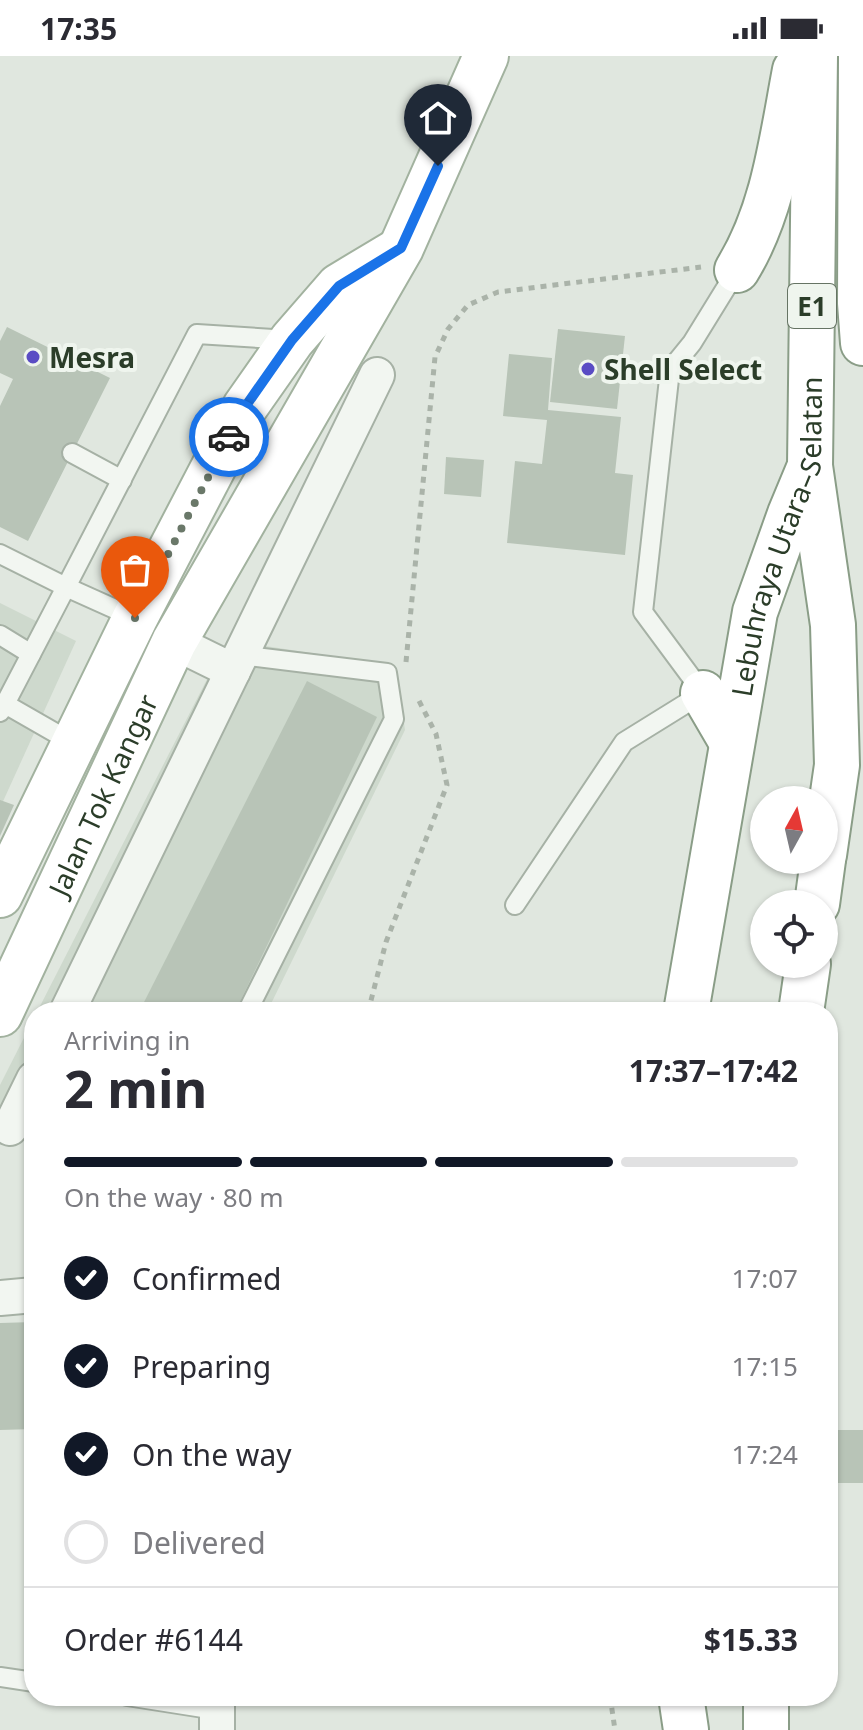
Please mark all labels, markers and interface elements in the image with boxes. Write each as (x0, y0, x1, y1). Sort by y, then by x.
text: 17:35 (40, 8, 117, 49)
pin (404, 84, 472, 166)
icon: home (416, 96, 460, 140)
road number: E1 (788, 284, 836, 328)
place label: Mesra (49, 338, 135, 376)
marker: Mesra (24, 348, 42, 366)
place label: Shell Select (604, 350, 762, 388)
marker: Shell Select (579, 360, 597, 378)
street label: Lebuhraya Utara–Selatan (722, 376, 830, 699)
courier (189, 397, 269, 477)
icon: car (207, 415, 251, 459)
pin (101, 536, 169, 618)
icon: bag (113, 548, 157, 592)
street label: Jalan Tok Kangar (38, 687, 166, 905)
north arrow (750, 786, 838, 874)
map controls (750, 786, 838, 978)
button: locate (750, 890, 838, 978)
text: Arriving in (64, 1022, 190, 1058)
text: 17:37–17:42 (629, 1050, 798, 1091)
text: 2 min (64, 1052, 207, 1123)
text: On the way · 80 m (64, 1179, 284, 1215)
icon: check (64, 1256, 108, 1300)
text: Confirmed (132, 1258, 282, 1299)
text: 17:07 (732, 1260, 798, 1296)
icon: check (64, 1344, 108, 1388)
text: Preparing (132, 1346, 271, 1387)
text: 17:15 (732, 1348, 798, 1384)
icon: check (64, 1432, 108, 1476)
text: On the way (132, 1434, 292, 1475)
text: 17:24 (732, 1436, 798, 1472)
text: Delivered (132, 1522, 266, 1563)
text: Order #6144 (64, 1619, 243, 1660)
text: $15.33 (704, 1619, 798, 1660)

